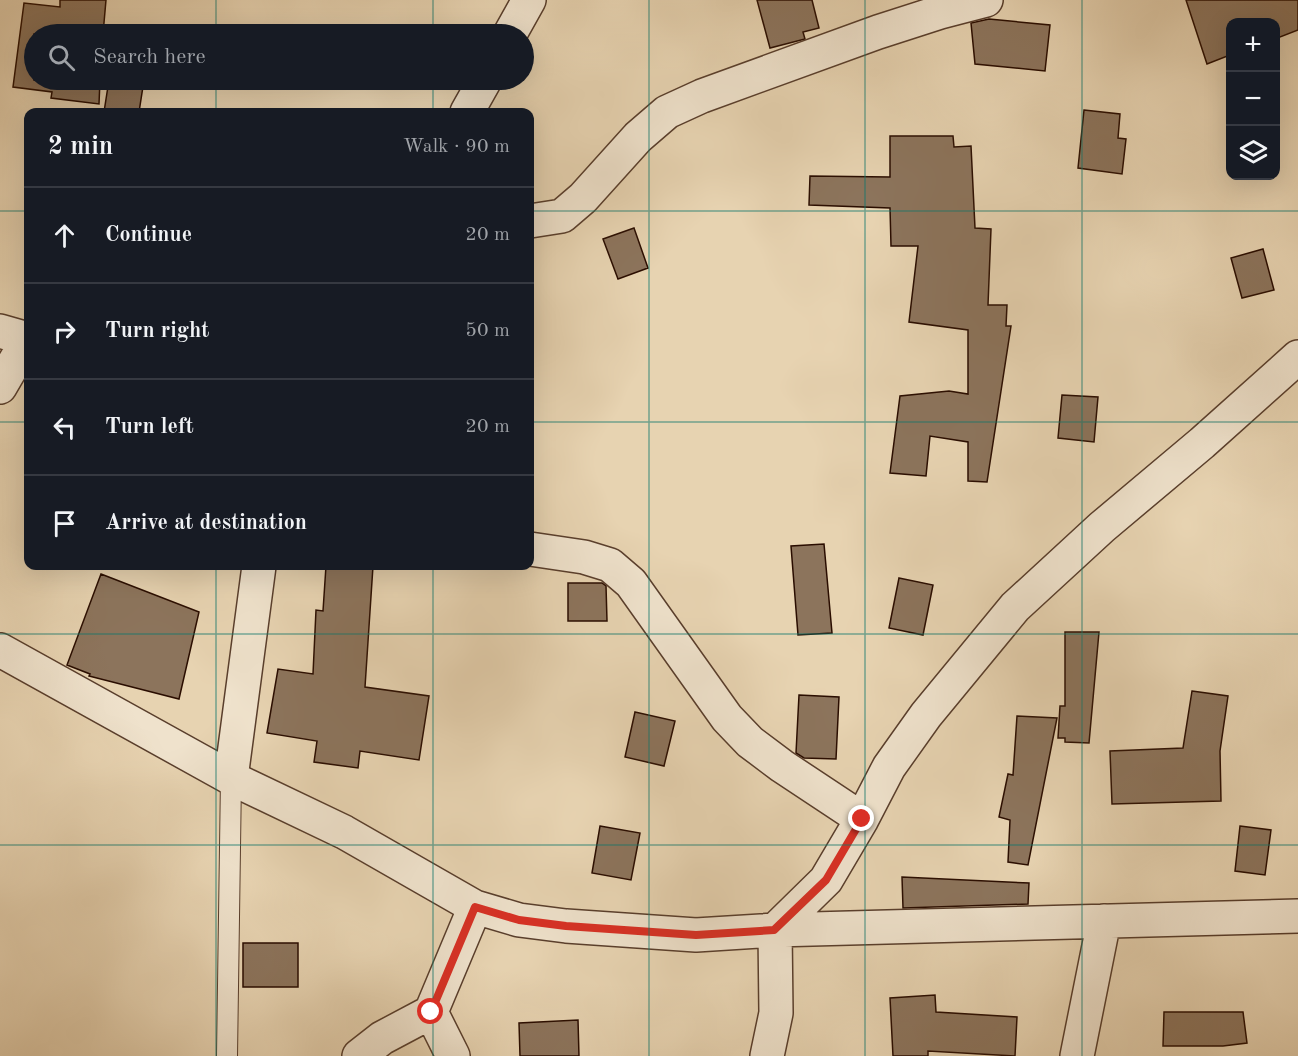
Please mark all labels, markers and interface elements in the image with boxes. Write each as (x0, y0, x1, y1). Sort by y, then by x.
map controls (1226, 18, 1280, 180)
button: + (1226, 18, 1280, 72)
search box (24, 24, 534, 90)
icon: search (45, 41, 78, 74)
text: Search here (93, 46, 206, 68)
button: − (1226, 72, 1280, 126)
button: layers (1226, 126, 1280, 180)
text: 2 min (48, 134, 113, 160)
text: Walk · 90 m (403, 137, 510, 157)
icon: ahead (48, 219, 81, 252)
text: Continue (105, 224, 192, 246)
text: 20 m (465, 225, 510, 245)
icon: right (48, 315, 81, 348)
text: Turn right (105, 320, 209, 342)
text: 50 m (465, 321, 510, 341)
icon: left (48, 411, 81, 444)
text: Turn left (105, 416, 194, 438)
text: 20 m (465, 417, 510, 437)
icon: arrive (48, 507, 81, 540)
text: Arrive at destination (105, 512, 307, 534)
route end (848, 805, 874, 831)
route start (417, 998, 443, 1024)

